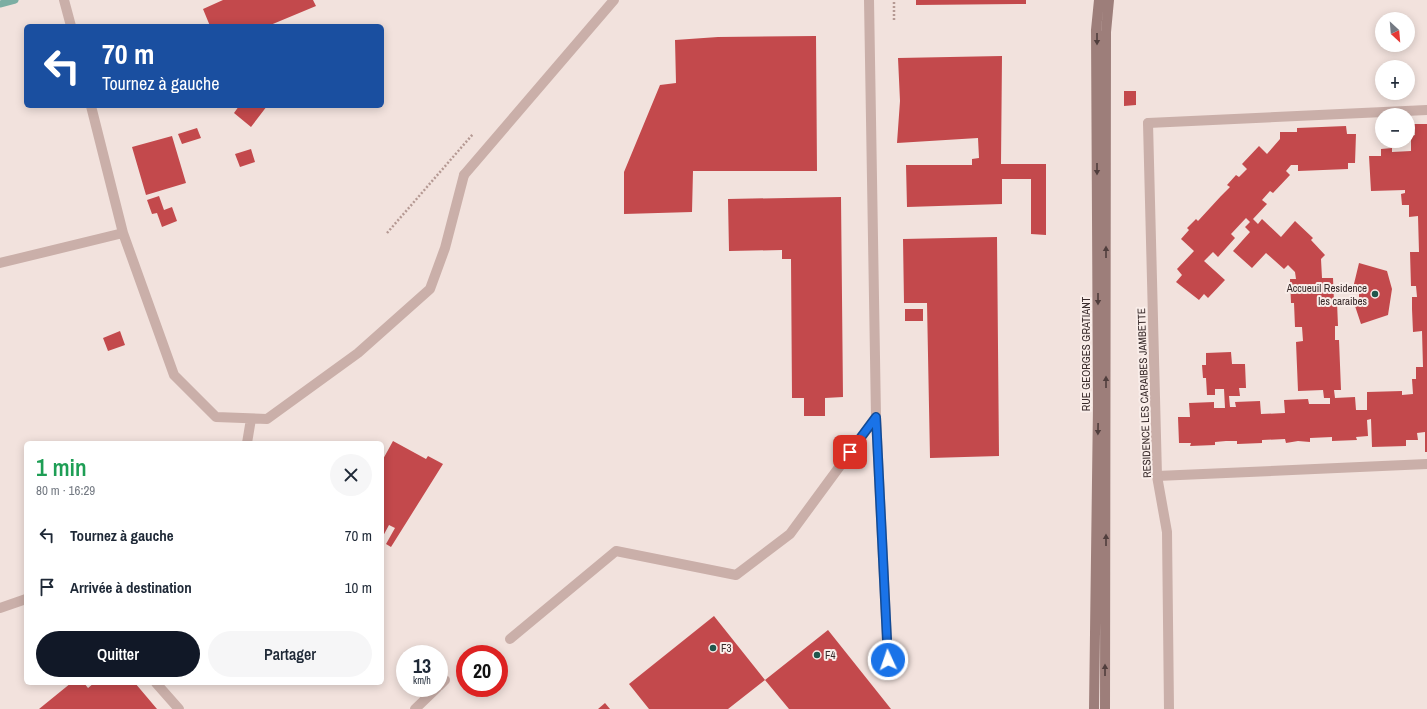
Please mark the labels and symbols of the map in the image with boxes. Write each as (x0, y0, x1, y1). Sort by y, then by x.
north arrow (1375, 12, 1415, 52)
one-way arrow (1093, 33, 1100, 45)
one-way arrow (1094, 163, 1100, 176)
one-way arrow (1103, 245, 1109, 258)
place label: Accueuil Residence les caraibes (1286, 281, 1367, 308)
marker: Accueuil Residence les caraibes (1370, 289, 1380, 299)
one-way arrow (1095, 293, 1101, 306)
street label: RUE GEORGES GRATIANT (1079, 296, 1093, 411)
street label: RESIDENCE LES CARAIBES JAMBETTE (1134, 308, 1154, 478)
one-way arrow (1103, 375, 1109, 388)
one-way arrow (1095, 423, 1101, 436)
pin (833, 435, 867, 469)
one-way arrow (1102, 534, 1109, 546)
position arrow (867, 639, 909, 681)
place label: F3 (721, 641, 732, 655)
marker: F3 (708, 643, 718, 653)
speed limit sign: 20 (456, 645, 508, 697)
place label: F4 (825, 648, 836, 662)
marker: F4 (812, 650, 822, 660)
one-way arrow (1102, 663, 1108, 676)

